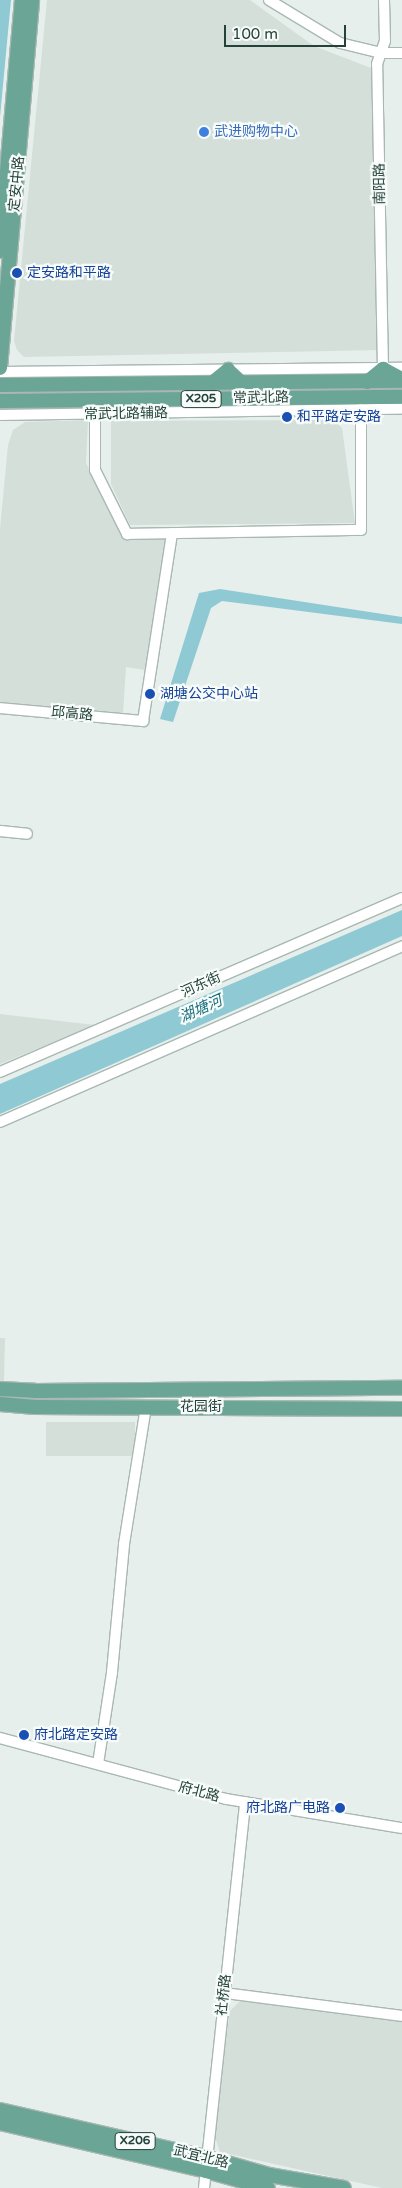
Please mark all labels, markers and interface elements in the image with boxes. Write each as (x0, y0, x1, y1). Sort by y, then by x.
scale bar (227, 15, 350, 47)
text: 100 m (232, 25, 278, 43)
place label: 武进购物中心 (214, 124, 298, 140)
marker: 武进购物中心 (198, 126, 210, 138)
street label: 定安中路 (6, 155, 28, 213)
street label: 南阳路 (371, 163, 389, 205)
place label: 定安路和平路 (27, 265, 111, 281)
marker: 定安路和平路 (11, 267, 23, 279)
road number: X205 (180, 389, 222, 408)
street label: 常武北路 (233, 389, 289, 407)
street label: 常武北路辅路 (84, 405, 168, 423)
place label: 和平路定安路 (297, 409, 381, 425)
marker: 和平路定安路 (281, 411, 293, 423)
place label: 湖塘公交中心站 (160, 686, 258, 702)
marker: 湖塘公交中心站 (144, 688, 156, 700)
street label: 邱高路 (50, 704, 94, 724)
street label: 河东街 (178, 969, 224, 1001)
water label: 湖塘河 (177, 992, 225, 1026)
street label: 花园街 (180, 1399, 222, 1415)
place label: 府北路定安路 (34, 1727, 118, 1743)
marker: 府北路定安路 (18, 1729, 30, 1741)
street label: 府北路 (177, 1778, 221, 1806)
place label: 府北路广电路 (246, 1800, 330, 1816)
marker: 府北路广电路 (334, 1802, 346, 1814)
street label: 社桥路 (213, 1973, 235, 2017)
road number: X206 (114, 2132, 156, 2150)
street label: 武宜北路 (172, 2142, 230, 2172)

